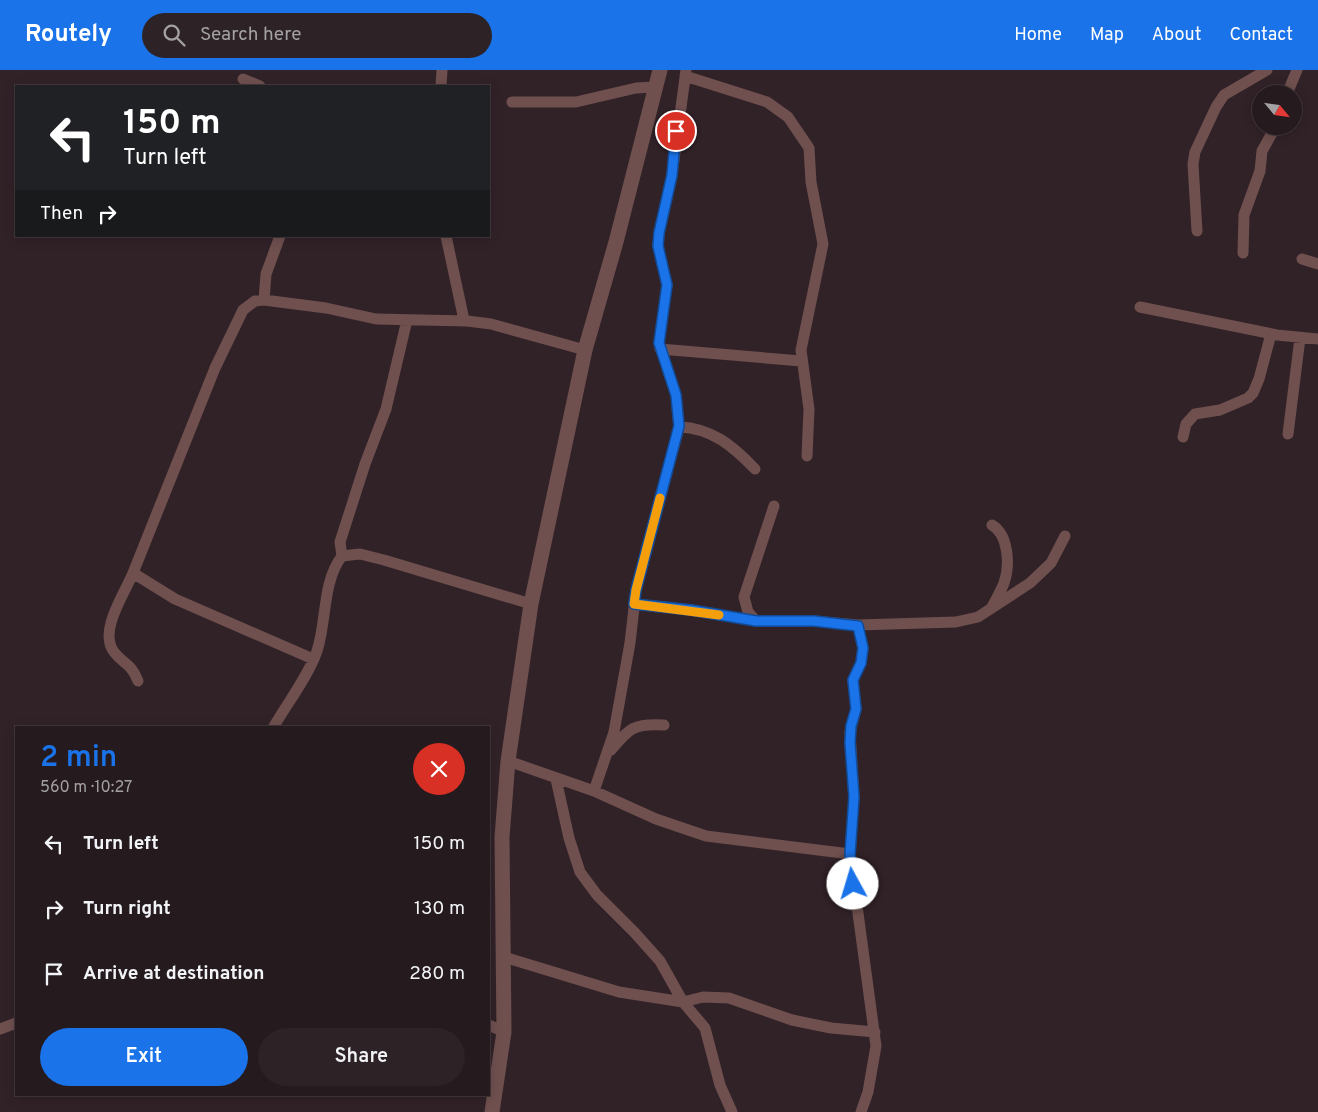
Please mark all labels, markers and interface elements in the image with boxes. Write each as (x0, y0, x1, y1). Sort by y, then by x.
search box (142, 13, 492, 58)
text: Routely (25, 20, 112, 50)
icon: search (160, 21, 188, 49)
text: Search here (200, 23, 301, 47)
text: Home (1014, 24, 1062, 47)
text: Map (1090, 24, 1124, 47)
text: About (1152, 24, 1201, 47)
text: Contact (1229, 24, 1293, 47)
north arrow (1252, 85, 1302, 135)
map controls (1252, 85, 1302, 135)
text: 150 m (123, 102, 221, 146)
icon: left (40, 105, 105, 170)
pin (655, 110, 697, 152)
icon: arrive (662, 117, 690, 145)
text: Turn left (123, 145, 206, 172)
icon: right (93, 200, 121, 228)
text: Then (40, 202, 83, 226)
text: 2 min (40, 740, 117, 777)
button: close (413, 743, 465, 795)
text: 560 m · 10:27 (40, 778, 132, 798)
icon: left (40, 830, 68, 858)
text: Turn left (83, 832, 159, 856)
text: 150 m (413, 832, 465, 856)
position arrow (826, 857, 878, 909)
icon: right (40, 895, 68, 923)
text: Turn right (83, 897, 171, 921)
text: 130 m (414, 897, 465, 921)
icon: arrive (40, 960, 68, 988)
text: Arrive at destination (83, 962, 264, 986)
text: 280 m (409, 962, 465, 986)
button: Exit (40, 1028, 248, 1086)
button: Share (258, 1028, 465, 1086)

